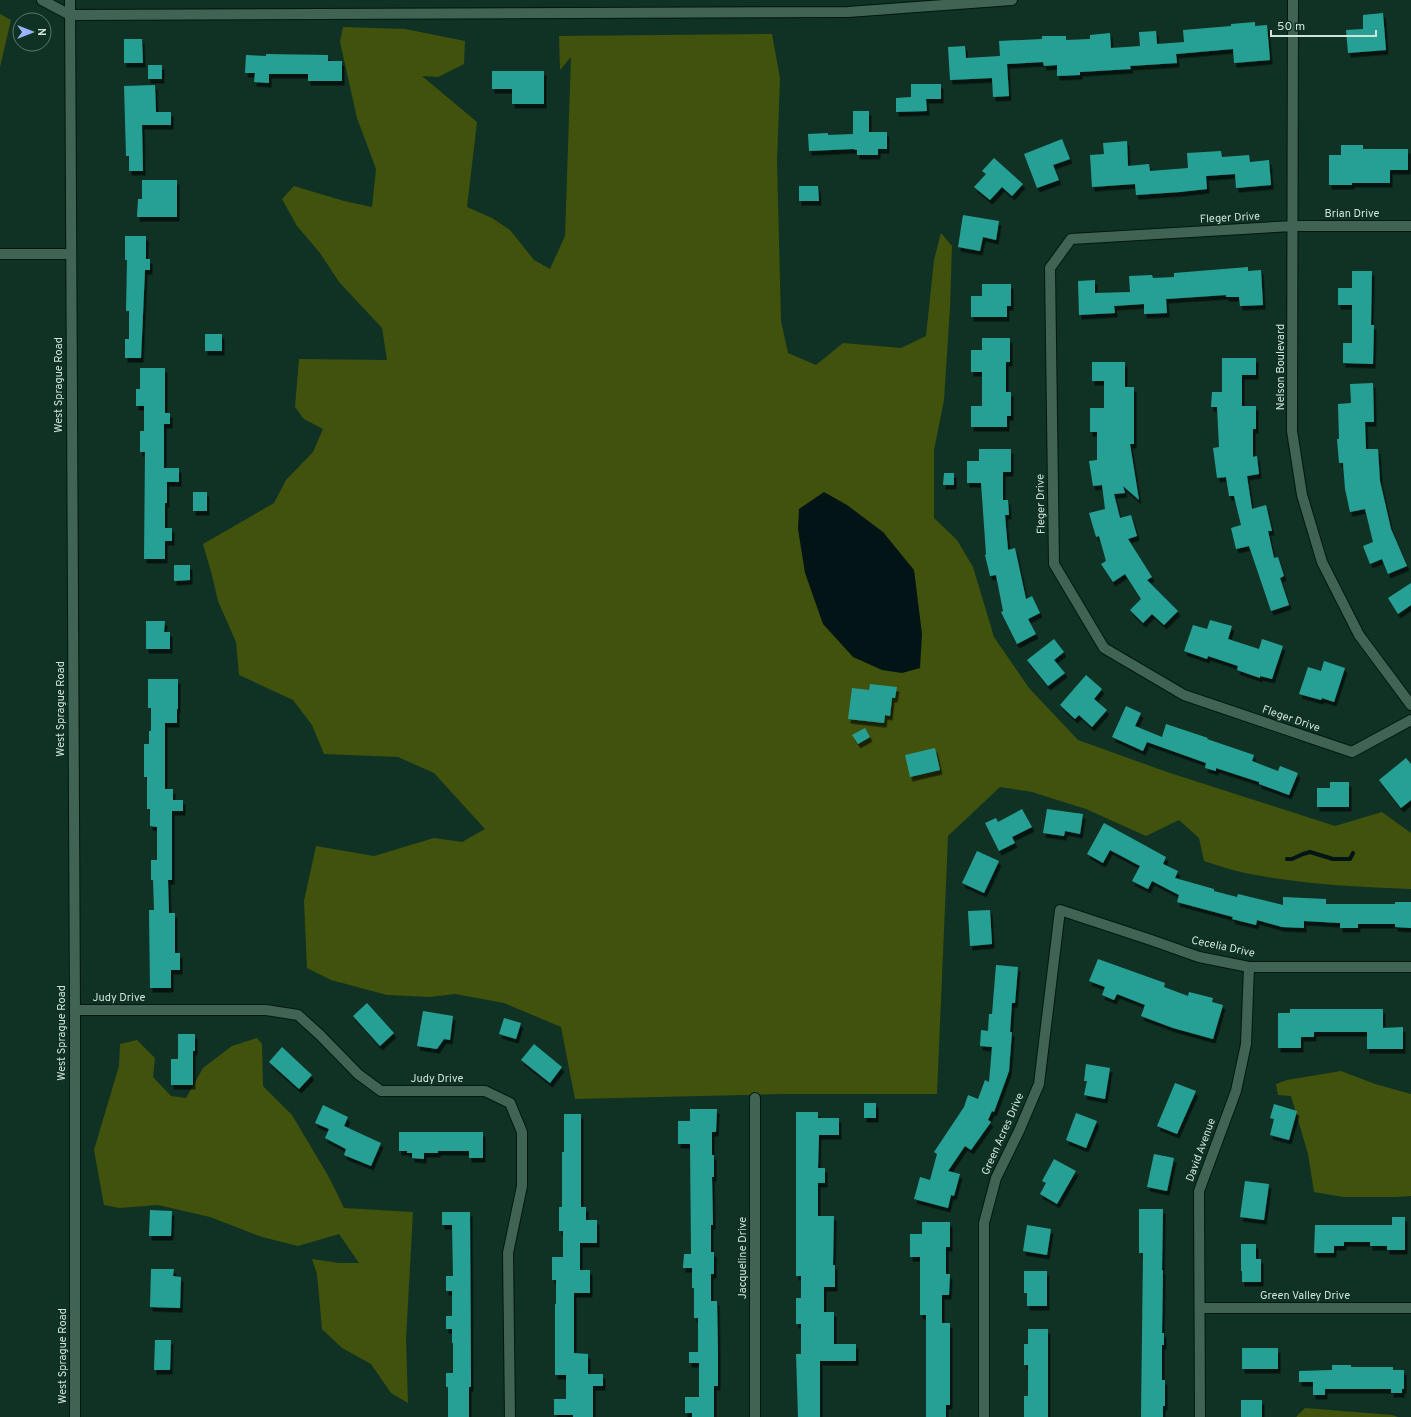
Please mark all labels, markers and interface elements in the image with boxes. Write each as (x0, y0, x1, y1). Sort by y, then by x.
north arrow (12, 12, 52, 52)
scale bar (1271, 12, 1376, 38)
text: 50 m (1277, 19, 1305, 35)
text: N (34, 28, 48, 36)
street label: Brian Drive (1324, 207, 1380, 221)
street label: Fleger Drive (1200, 209, 1261, 227)
street label: Nelson Boulevard (1274, 324, 1288, 410)
street label: West Sprague Road (52, 337, 66, 433)
street label: Fleger Drive (1033, 474, 1049, 534)
street label: West Sprague Road (54, 661, 68, 757)
street label: Fleger Drive (1260, 703, 1322, 735)
street label: Cecelia Drive (1190, 933, 1256, 961)
street label: West Sprague Road (55, 985, 69, 1081)
street label: Judy Drive (93, 991, 145, 1005)
street label: Judy Drive (411, 1072, 463, 1086)
street label: Green Acres Drive (979, 1091, 1027, 1177)
street label: David Avenue (1183, 1116, 1219, 1184)
street label: Jacqueline Drive (736, 1217, 750, 1299)
street label: Green Valley Drive (1260, 1289, 1350, 1303)
street label: West Sprague Road (56, 1308, 70, 1404)

